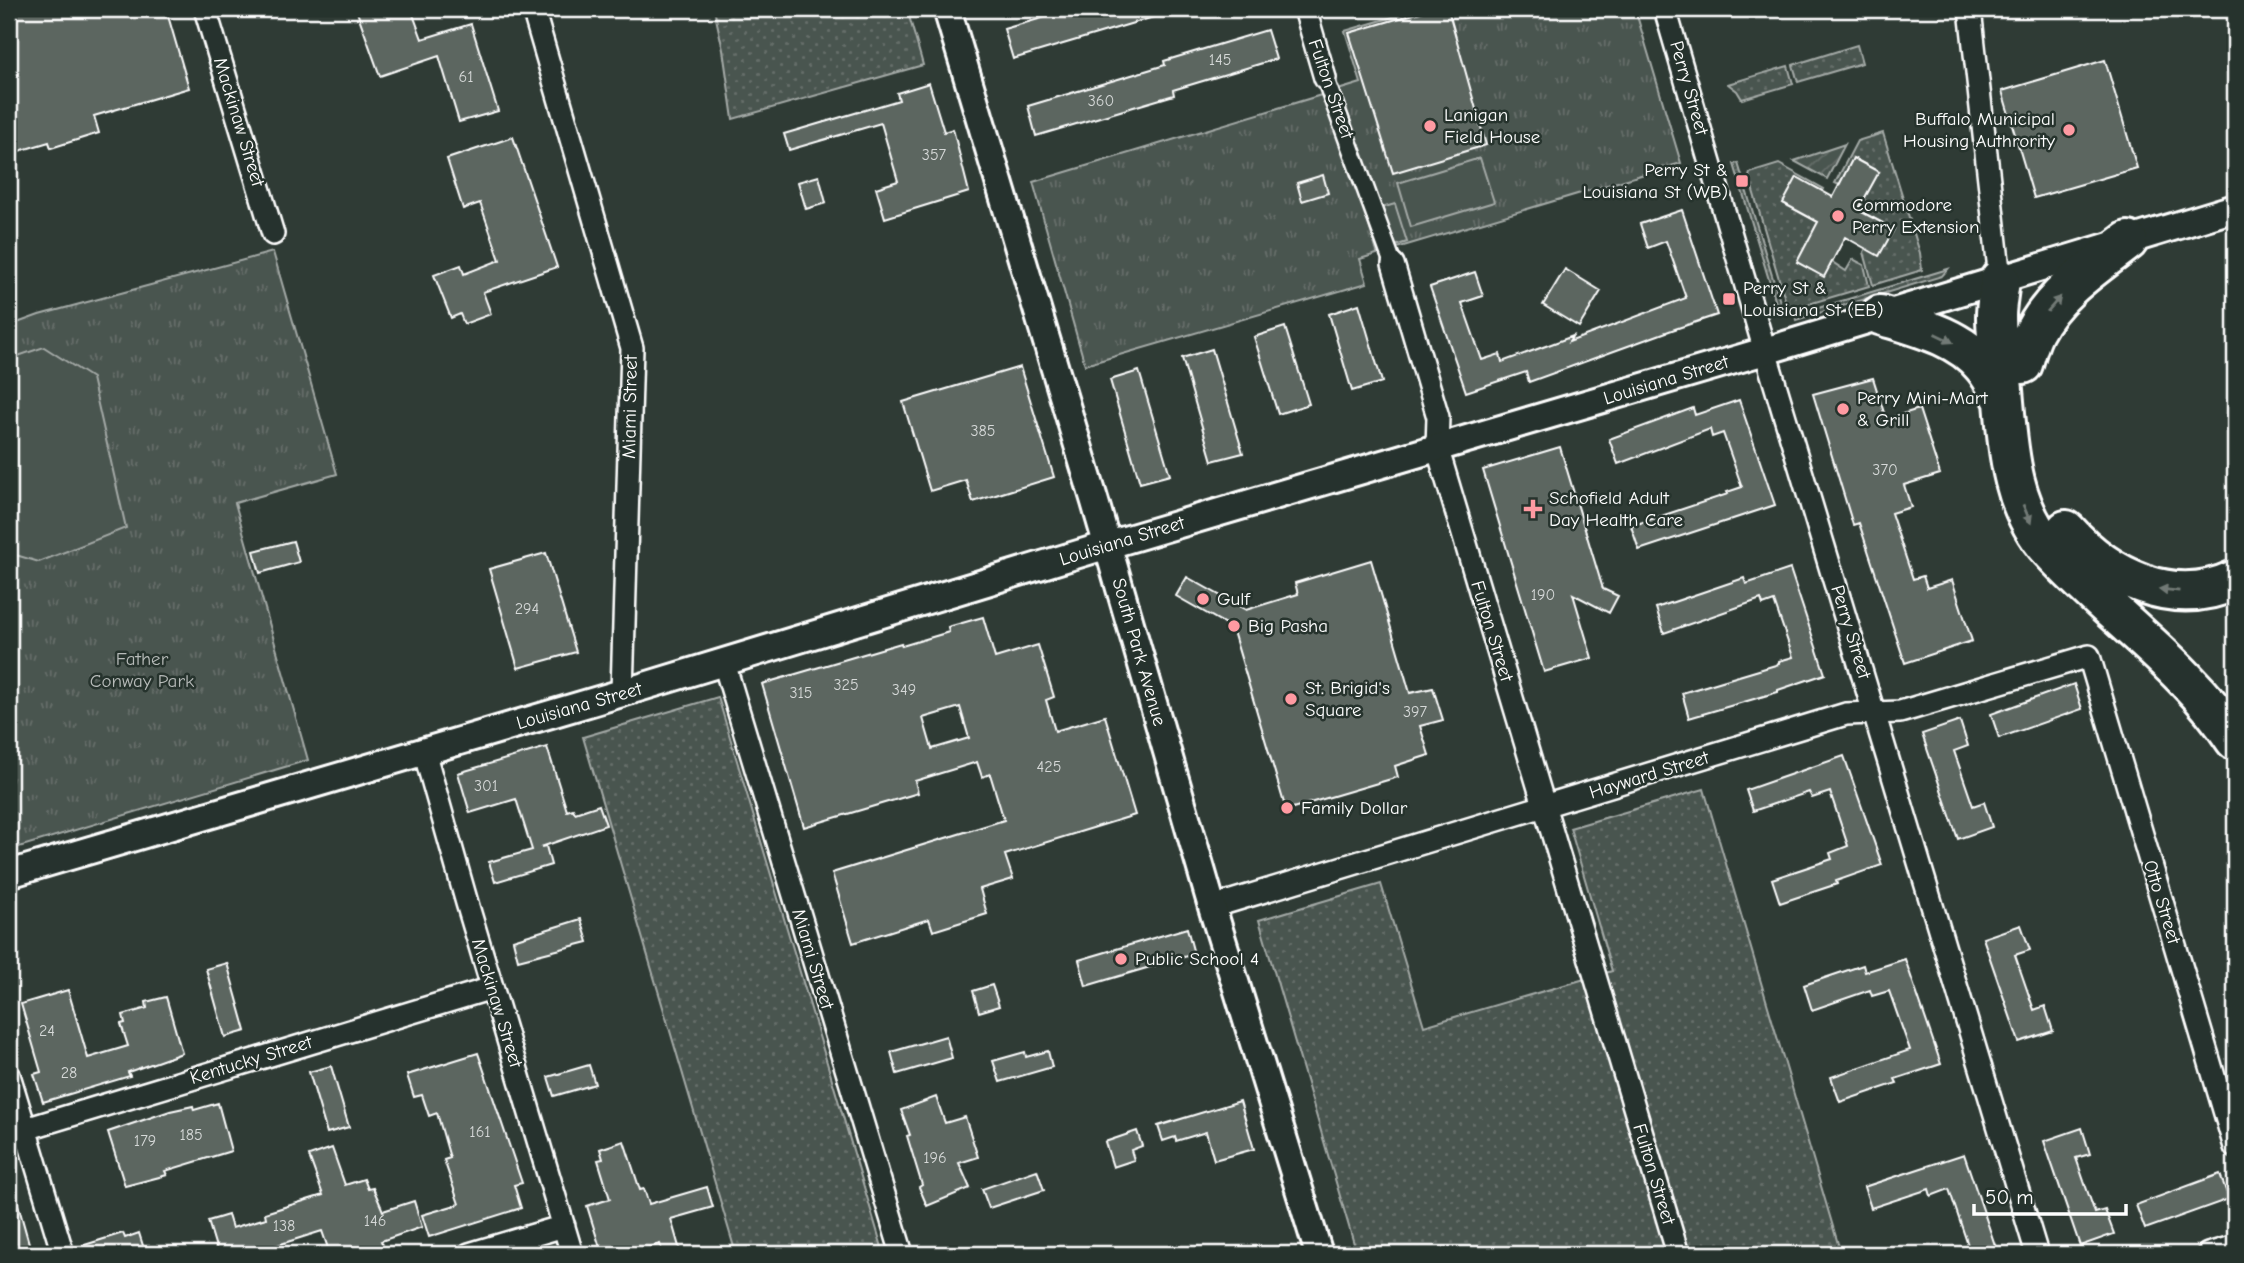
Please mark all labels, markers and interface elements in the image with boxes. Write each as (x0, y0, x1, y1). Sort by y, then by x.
street label: Fulton Street (1304, 36, 1359, 142)
street label: Perry Street (1665, 38, 1713, 138)
house number: 145 (1209, 51, 1231, 69)
street label: Mackinaw Street (209, 55, 269, 190)
house number: 61 (458, 68, 474, 86)
house number: 360 (1088, 92, 1114, 110)
place label: Lanigan Field House (1444, 104, 1540, 148)
place label: Buffalo Municipal Housing Authrority (1903, 108, 2056, 152)
marker: Lanigan Field House (1422, 118, 1438, 134)
marker: Buffalo Municipal Housing Authrority (2061, 122, 2077, 138)
house number: 357 (922, 146, 947, 164)
place label: Perry St & Louisiana St (WB) (1582, 159, 1728, 203)
marker: Perry St & Louisiana St (WB) (1734, 173, 1750, 189)
place label: Commodore Perry Extension (1852, 194, 1979, 238)
marker: Commodore Perry Extension (1830, 208, 1846, 224)
place label: Perry St & Louisiana St (EB) (1743, 277, 1884, 321)
marker: Perry St & Louisiana St (EB) (1721, 291, 1737, 307)
one-way arrow (2046, 296, 2062, 313)
one-way arrow (1934, 332, 1954, 344)
street label: Louisiana Street (1601, 350, 1732, 409)
street label: Miami Street (618, 354, 642, 459)
place label: Perry Mini-Mart & Grill (1857, 387, 1988, 431)
marker: Perry Mini-Mart & Grill (1835, 401, 1851, 417)
house number: 385 (970, 422, 996, 440)
house number: 370 (1872, 461, 1898, 479)
place label: Schofield Adult Day Health Care (1549, 487, 1683, 531)
marker: Schofield Adult Day Health Care (1523, 499, 1543, 519)
one-way arrow (2021, 504, 2032, 525)
street label: Louisiana Street (1057, 511, 1188, 570)
street label: South Park Avenue (1107, 576, 1171, 728)
street label: Fulton Street (1466, 578, 1518, 685)
street label: Perry Street (1826, 582, 1876, 682)
one-way arrow (2158, 584, 2180, 595)
house number: 190 (1531, 586, 1555, 604)
place label: Gulf (1217, 588, 1251, 610)
marker: Gulf (1195, 591, 1211, 607)
house number: 294 (515, 600, 539, 618)
place label: Big Pasha (1248, 615, 1328, 637)
marker: Big Pasha (1226, 618, 1242, 634)
park label: Father Conway Park (90, 648, 195, 692)
house number: 325 (833, 676, 859, 694)
street label: Louisiana Street (514, 677, 645, 734)
place label: St. Brigid's Square (1305, 677, 1390, 721)
house number: 349 (892, 681, 916, 699)
house number: 315 (789, 684, 813, 702)
marker: St. Brigid's Square (1283, 691, 1299, 707)
house number: 397 (1403, 703, 1428, 721)
street label: Hayward Street (1587, 746, 1712, 804)
house number: 425 (1037, 758, 1061, 776)
house number: 301 (474, 777, 498, 795)
place label: Family Dollar (1301, 797, 1408, 819)
marker: Family Dollar (1279, 800, 1295, 816)
street label: Otto Street (2139, 857, 2185, 947)
street label: Miami Street (787, 906, 839, 1012)
street label: Mackinaw Street (467, 936, 527, 1071)
place label: Public School 4 (1135, 948, 1259, 970)
marker: Public School 4 (1113, 951, 1129, 967)
house number: 24 (39, 1022, 55, 1040)
street label: Kentucky Street (187, 1031, 315, 1089)
house number: 28 (61, 1064, 77, 1082)
street label: Fulton Street (1628, 1121, 1680, 1228)
house number: 161 (469, 1123, 491, 1141)
house number: 185 (179, 1126, 203, 1144)
house number: 179 (134, 1132, 156, 1150)
house number: 196 (923, 1149, 947, 1167)
scale bar (1974, 1172, 2127, 1216)
text: 50 m (1985, 1185, 2034, 1209)
house number: 146 (364, 1212, 386, 1230)
house number: 138 (273, 1217, 295, 1235)

